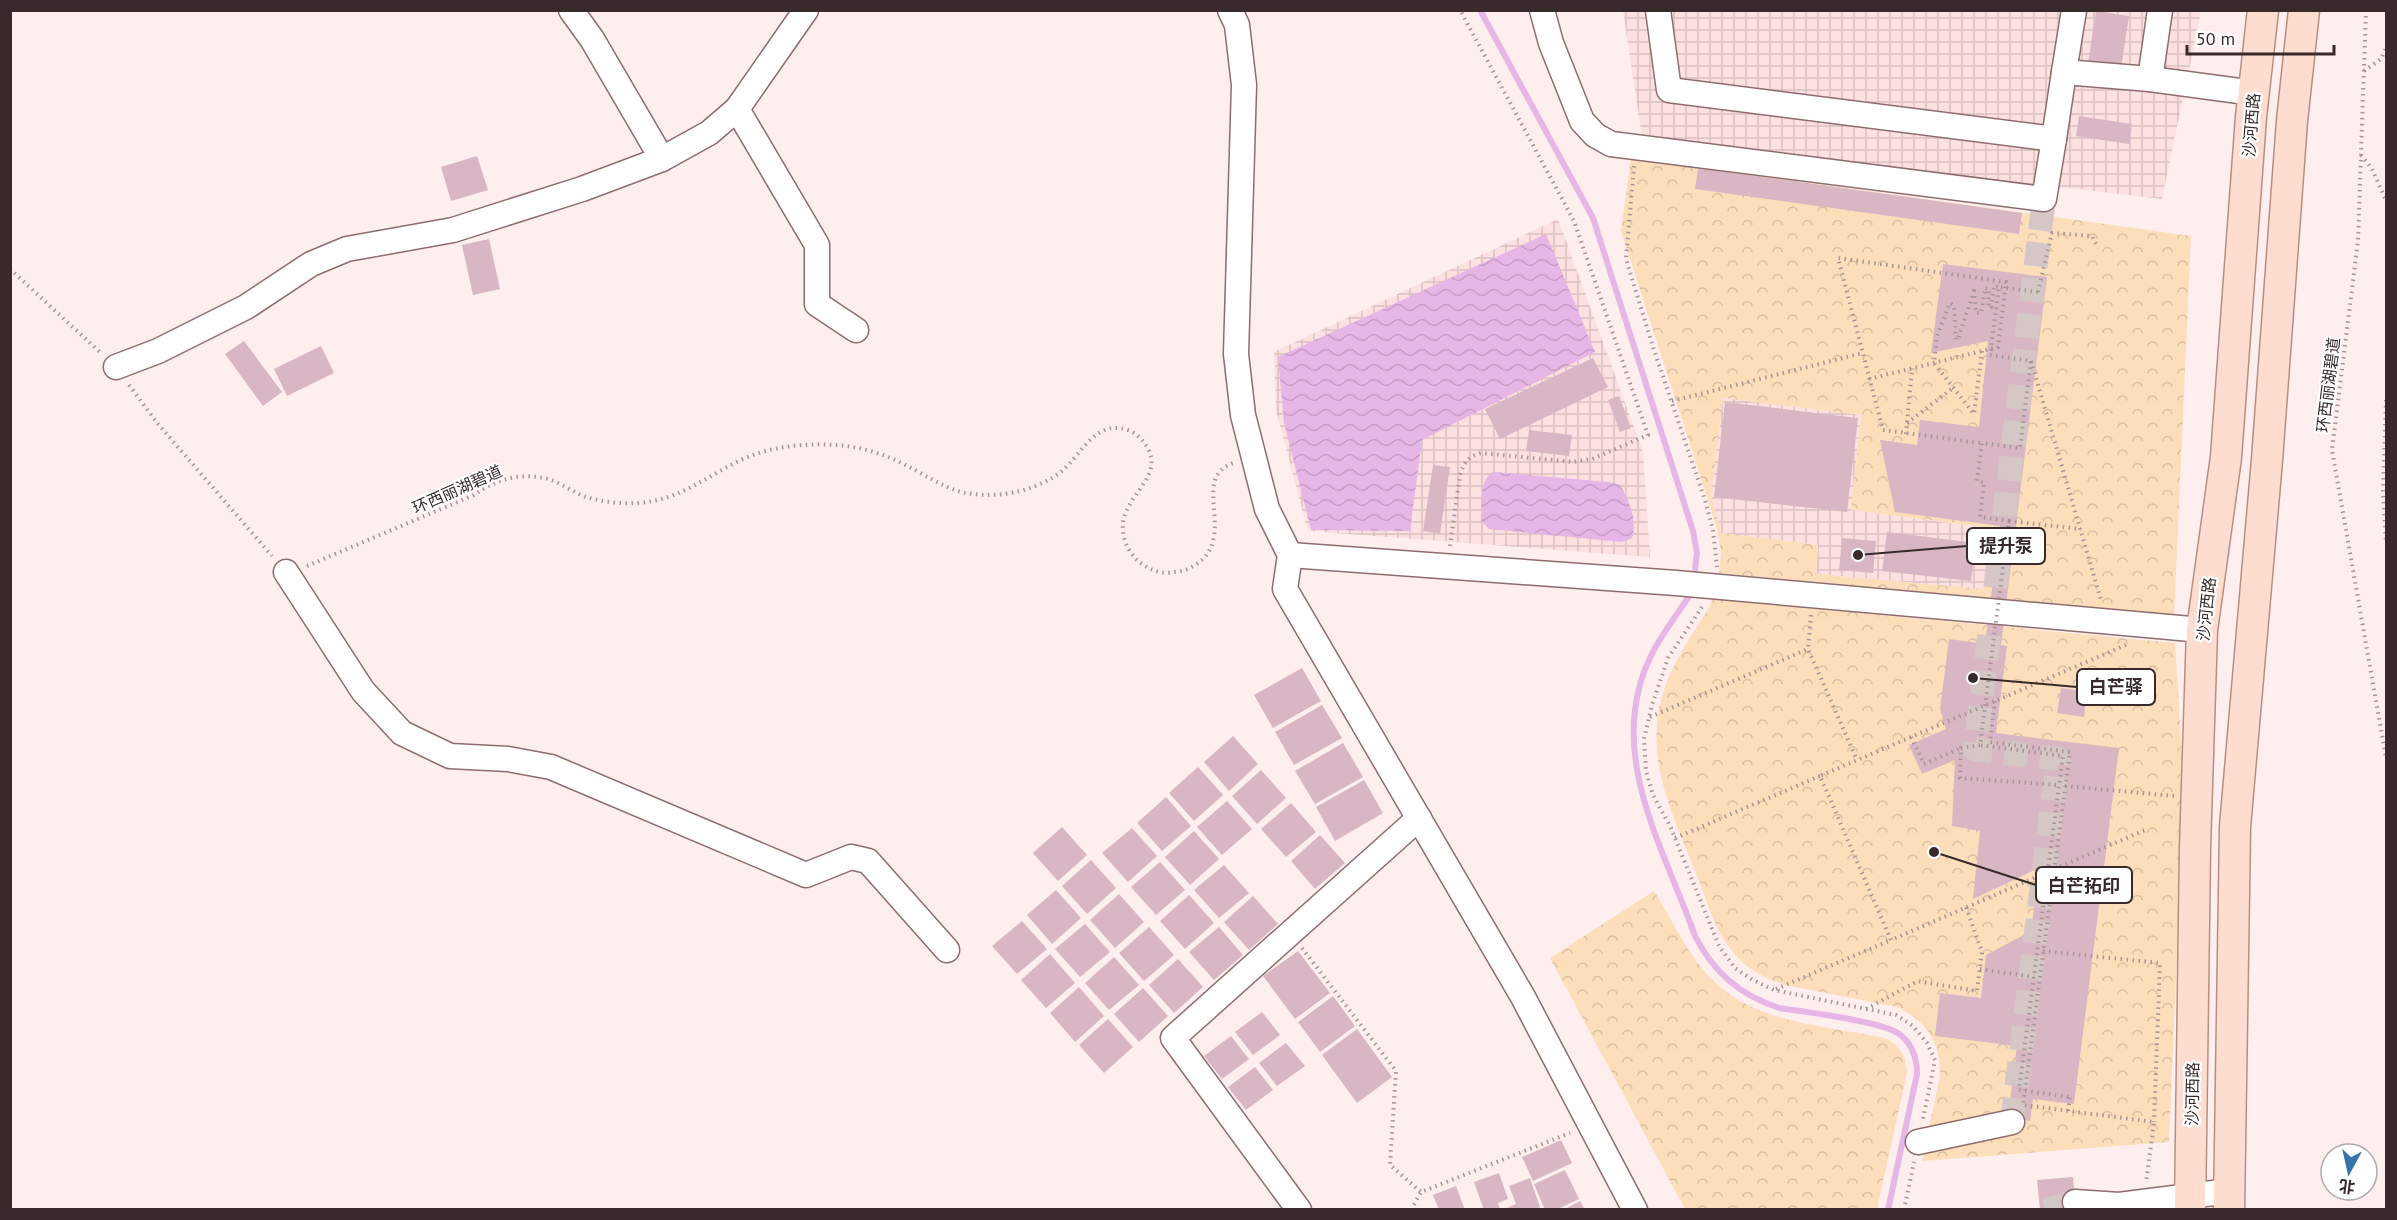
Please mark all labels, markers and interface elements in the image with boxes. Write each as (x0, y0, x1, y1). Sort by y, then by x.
scale bar (2187, 18, 2334, 56)
text: 50 m (2196, 27, 2235, 50)
street label: 沙河西路 (2238, 92, 2264, 158)
street label: 环西丽湖碧道 (2312, 336, 2344, 434)
street label: 环西丽湖碧道 (409, 460, 505, 518)
callout: 提升泵 (1967, 528, 2045, 564)
text: 提升泵 (1979, 534, 2033, 557)
street label: 沙河西路 (2193, 576, 2219, 642)
callout: 白芒驿 (2077, 669, 2155, 705)
text: 白芒驿 (2089, 675, 2143, 698)
callout: 白芒拓印 (2036, 867, 2132, 903)
text: 白芒拓印 (2048, 874, 2120, 897)
street label: 沙河西路 (2181, 1062, 2203, 1126)
north arrow (2319, 1142, 2379, 1202)
text: 北 (2338, 1176, 2356, 1198)

